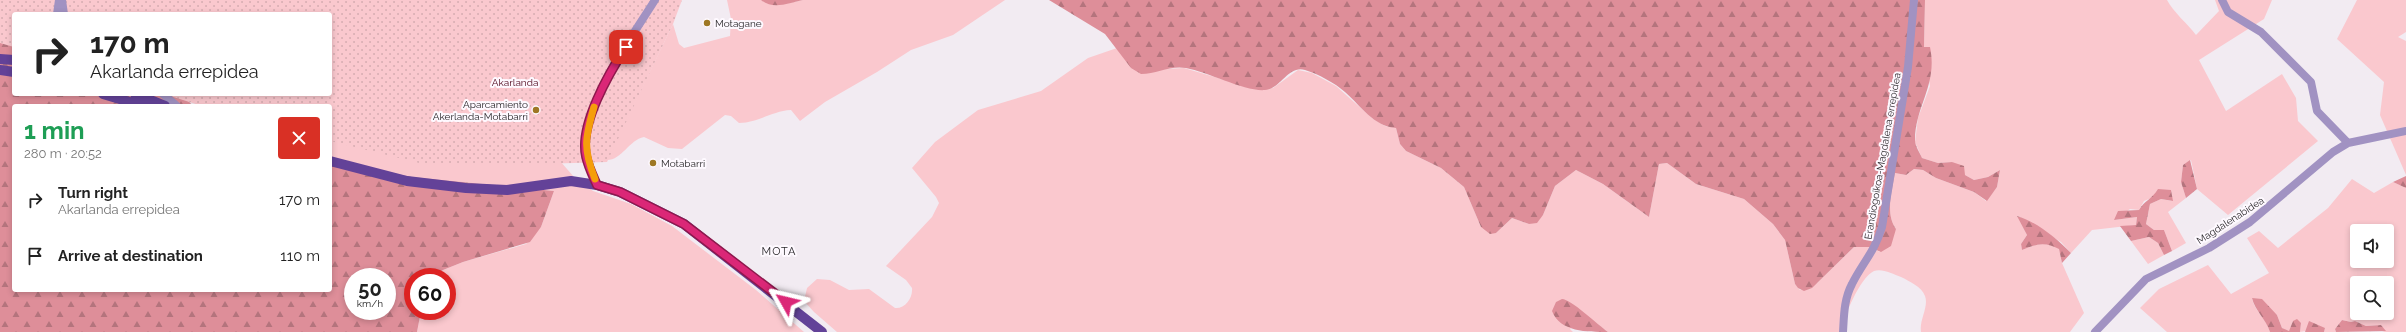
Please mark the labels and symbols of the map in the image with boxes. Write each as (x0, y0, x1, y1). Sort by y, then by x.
marker: Motagane (702, 18, 712, 28)
place label: Motagane (715, 18, 762, 29)
pin (609, 30, 643, 64)
street label: Erandiogoikoa-Magdalena errepidea (1862, 72, 1903, 240)
park label: Akarlanda (492, 77, 538, 88)
place label: Aparcamiento Akerlanda-Motabarri (433, 99, 528, 122)
marker: Aparcamiento Akerlanda-Motabarri (531, 105, 541, 115)
marker: Motabarri (648, 158, 658, 168)
place label: Motabarri (661, 158, 705, 169)
street label: Magdalenabidea (2195, 195, 2266, 246)
district label: MOTA (761, 245, 797, 258)
speed limit sign: 60 (404, 268, 456, 320)
position arrow (765, 281, 807, 323)

